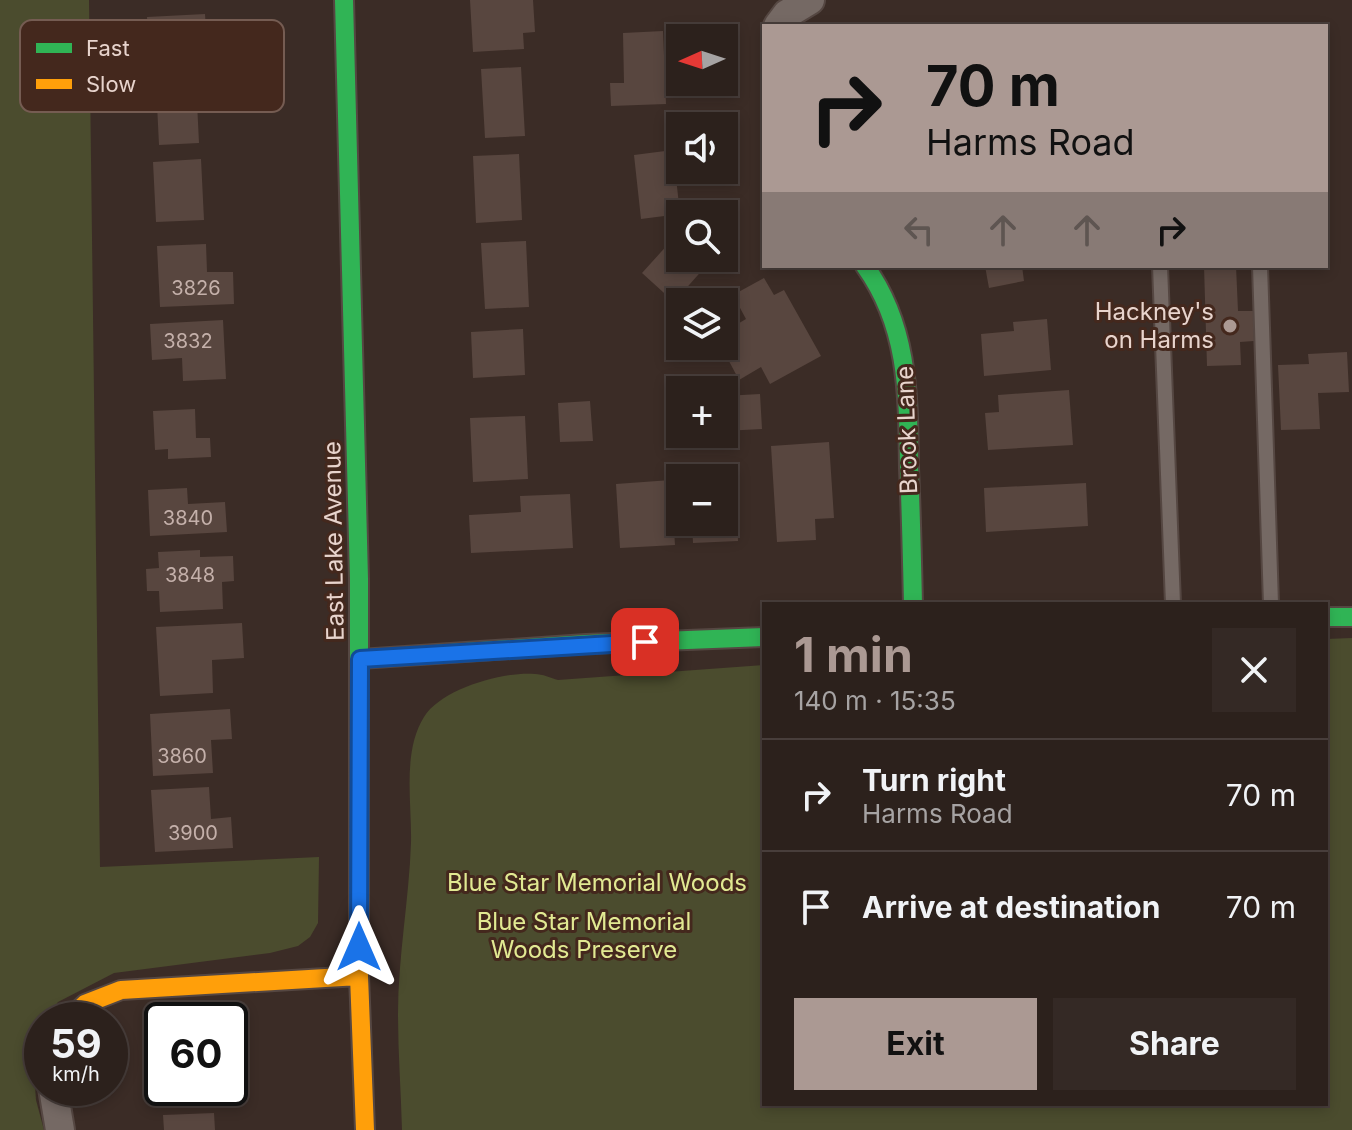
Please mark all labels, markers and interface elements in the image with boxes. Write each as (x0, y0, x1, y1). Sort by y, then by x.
legend (20, 20, 284, 112)
north arrow (666, 24, 738, 96)
map controls (666, 24, 738, 536)
text: Fast (86, 35, 130, 61)
text: 70 m (926, 52, 1060, 120)
icon: right (794, 56, 898, 160)
text: Slow (86, 71, 136, 97)
button: sound (666, 112, 738, 184)
text: Harms Road (926, 120, 1135, 164)
button: search (666, 200, 738, 272)
icon: left (897, 208, 941, 252)
icon: ahead (981, 208, 1025, 252)
icon: ahead (1065, 208, 1109, 252)
icon: right (1149, 208, 1193, 252)
house number: 3826 (171, 276, 221, 300)
button: layers (666, 288, 738, 360)
place label: Hackney's on Harms (1095, 297, 1214, 354)
marker: Hackney's on Harms (1221, 317, 1239, 335)
house number: 3832 (163, 329, 213, 353)
street label: Brook Lane (890, 365, 923, 495)
button: + (666, 376, 738, 448)
street label: East Lake Avenue (317, 441, 350, 641)
button: − (666, 464, 738, 536)
house number: 3840 (163, 506, 213, 530)
house number: 3848 (165, 563, 215, 587)
pin (611, 608, 679, 676)
icon: arrive (623, 620, 667, 664)
text: 1 min (794, 625, 913, 684)
button: close (1212, 628, 1296, 712)
text: 140 m · 15:35 (794, 685, 956, 716)
house number: 3860 (157, 744, 207, 768)
text: Turn right (862, 762, 1006, 798)
icon: right (794, 773, 838, 817)
text: 70 m (1226, 777, 1296, 813)
text: Harms Road (862, 798, 1013, 829)
house number: 3900 (168, 821, 218, 845)
park label: Blue Star Memorial Woods (447, 868, 747, 897)
icon: arrive (794, 885, 838, 929)
text: Arrive at destination (862, 889, 1160, 925)
text: 70 m (1226, 889, 1296, 925)
position arrow (317, 905, 401, 989)
park label: Blue Star Memorial Woods Preserve (477, 907, 691, 964)
button: Exit (794, 998, 1037, 1090)
button: Share (1053, 998, 1296, 1090)
speed limit sign: 60 (144, 1002, 248, 1106)
text: 59 (50, 1019, 102, 1068)
text: km/h (52, 1062, 100, 1086)

